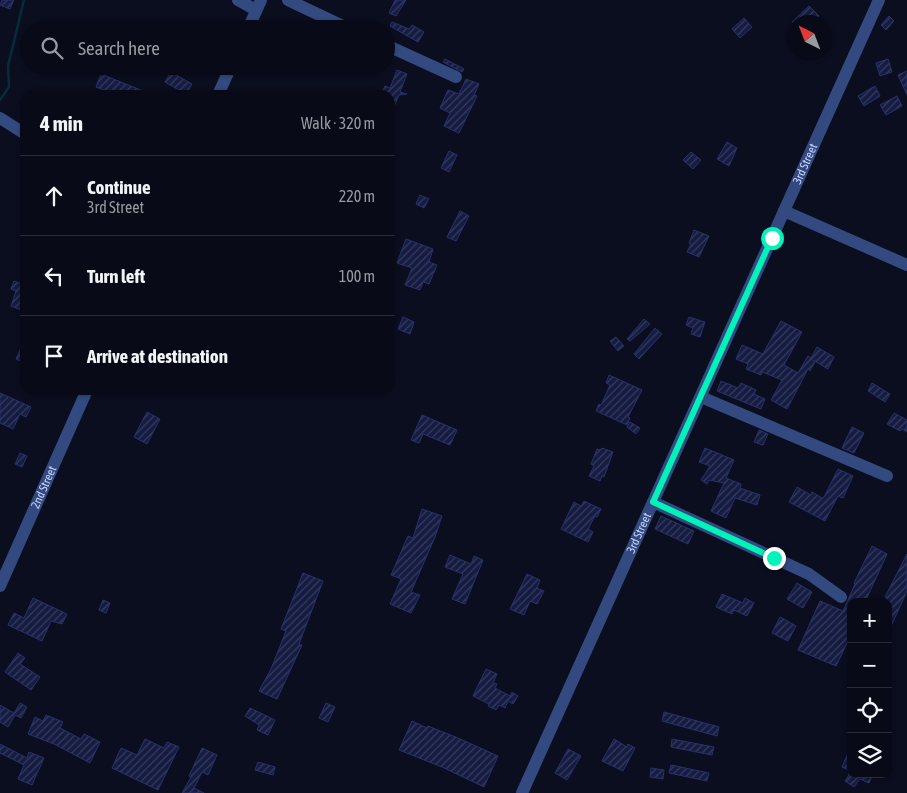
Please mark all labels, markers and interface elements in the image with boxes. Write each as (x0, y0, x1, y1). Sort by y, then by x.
north arrow (787, 15, 832, 60)
search box (20, 20, 395, 75)
icon: search (38, 34, 66, 62)
text: Search here (78, 37, 160, 59)
text: 4 min (40, 111, 83, 135)
text: Walk · 320 m (301, 114, 375, 132)
street label: 3rd Street (790, 141, 821, 186)
text: Continue (87, 176, 151, 198)
icon: ahead (40, 182, 68, 210)
text: 220 m (339, 187, 375, 205)
text: 3rd Street (87, 198, 144, 216)
route start (761, 227, 784, 250)
icon: left (40, 262, 68, 290)
text: Turn left (87, 265, 145, 287)
text: 100 m (339, 267, 375, 285)
icon: arrive (40, 342, 68, 370)
text: Arrive at destination (87, 345, 228, 367)
street label: 2nd Street (28, 463, 60, 511)
street label: 3rd Street (624, 510, 654, 556)
route end (763, 547, 786, 570)
map controls (847, 598, 892, 778)
button: + (847, 598, 892, 643)
button: − (847, 643, 892, 688)
button: locate (847, 688, 892, 733)
button: layers (847, 733, 892, 778)

